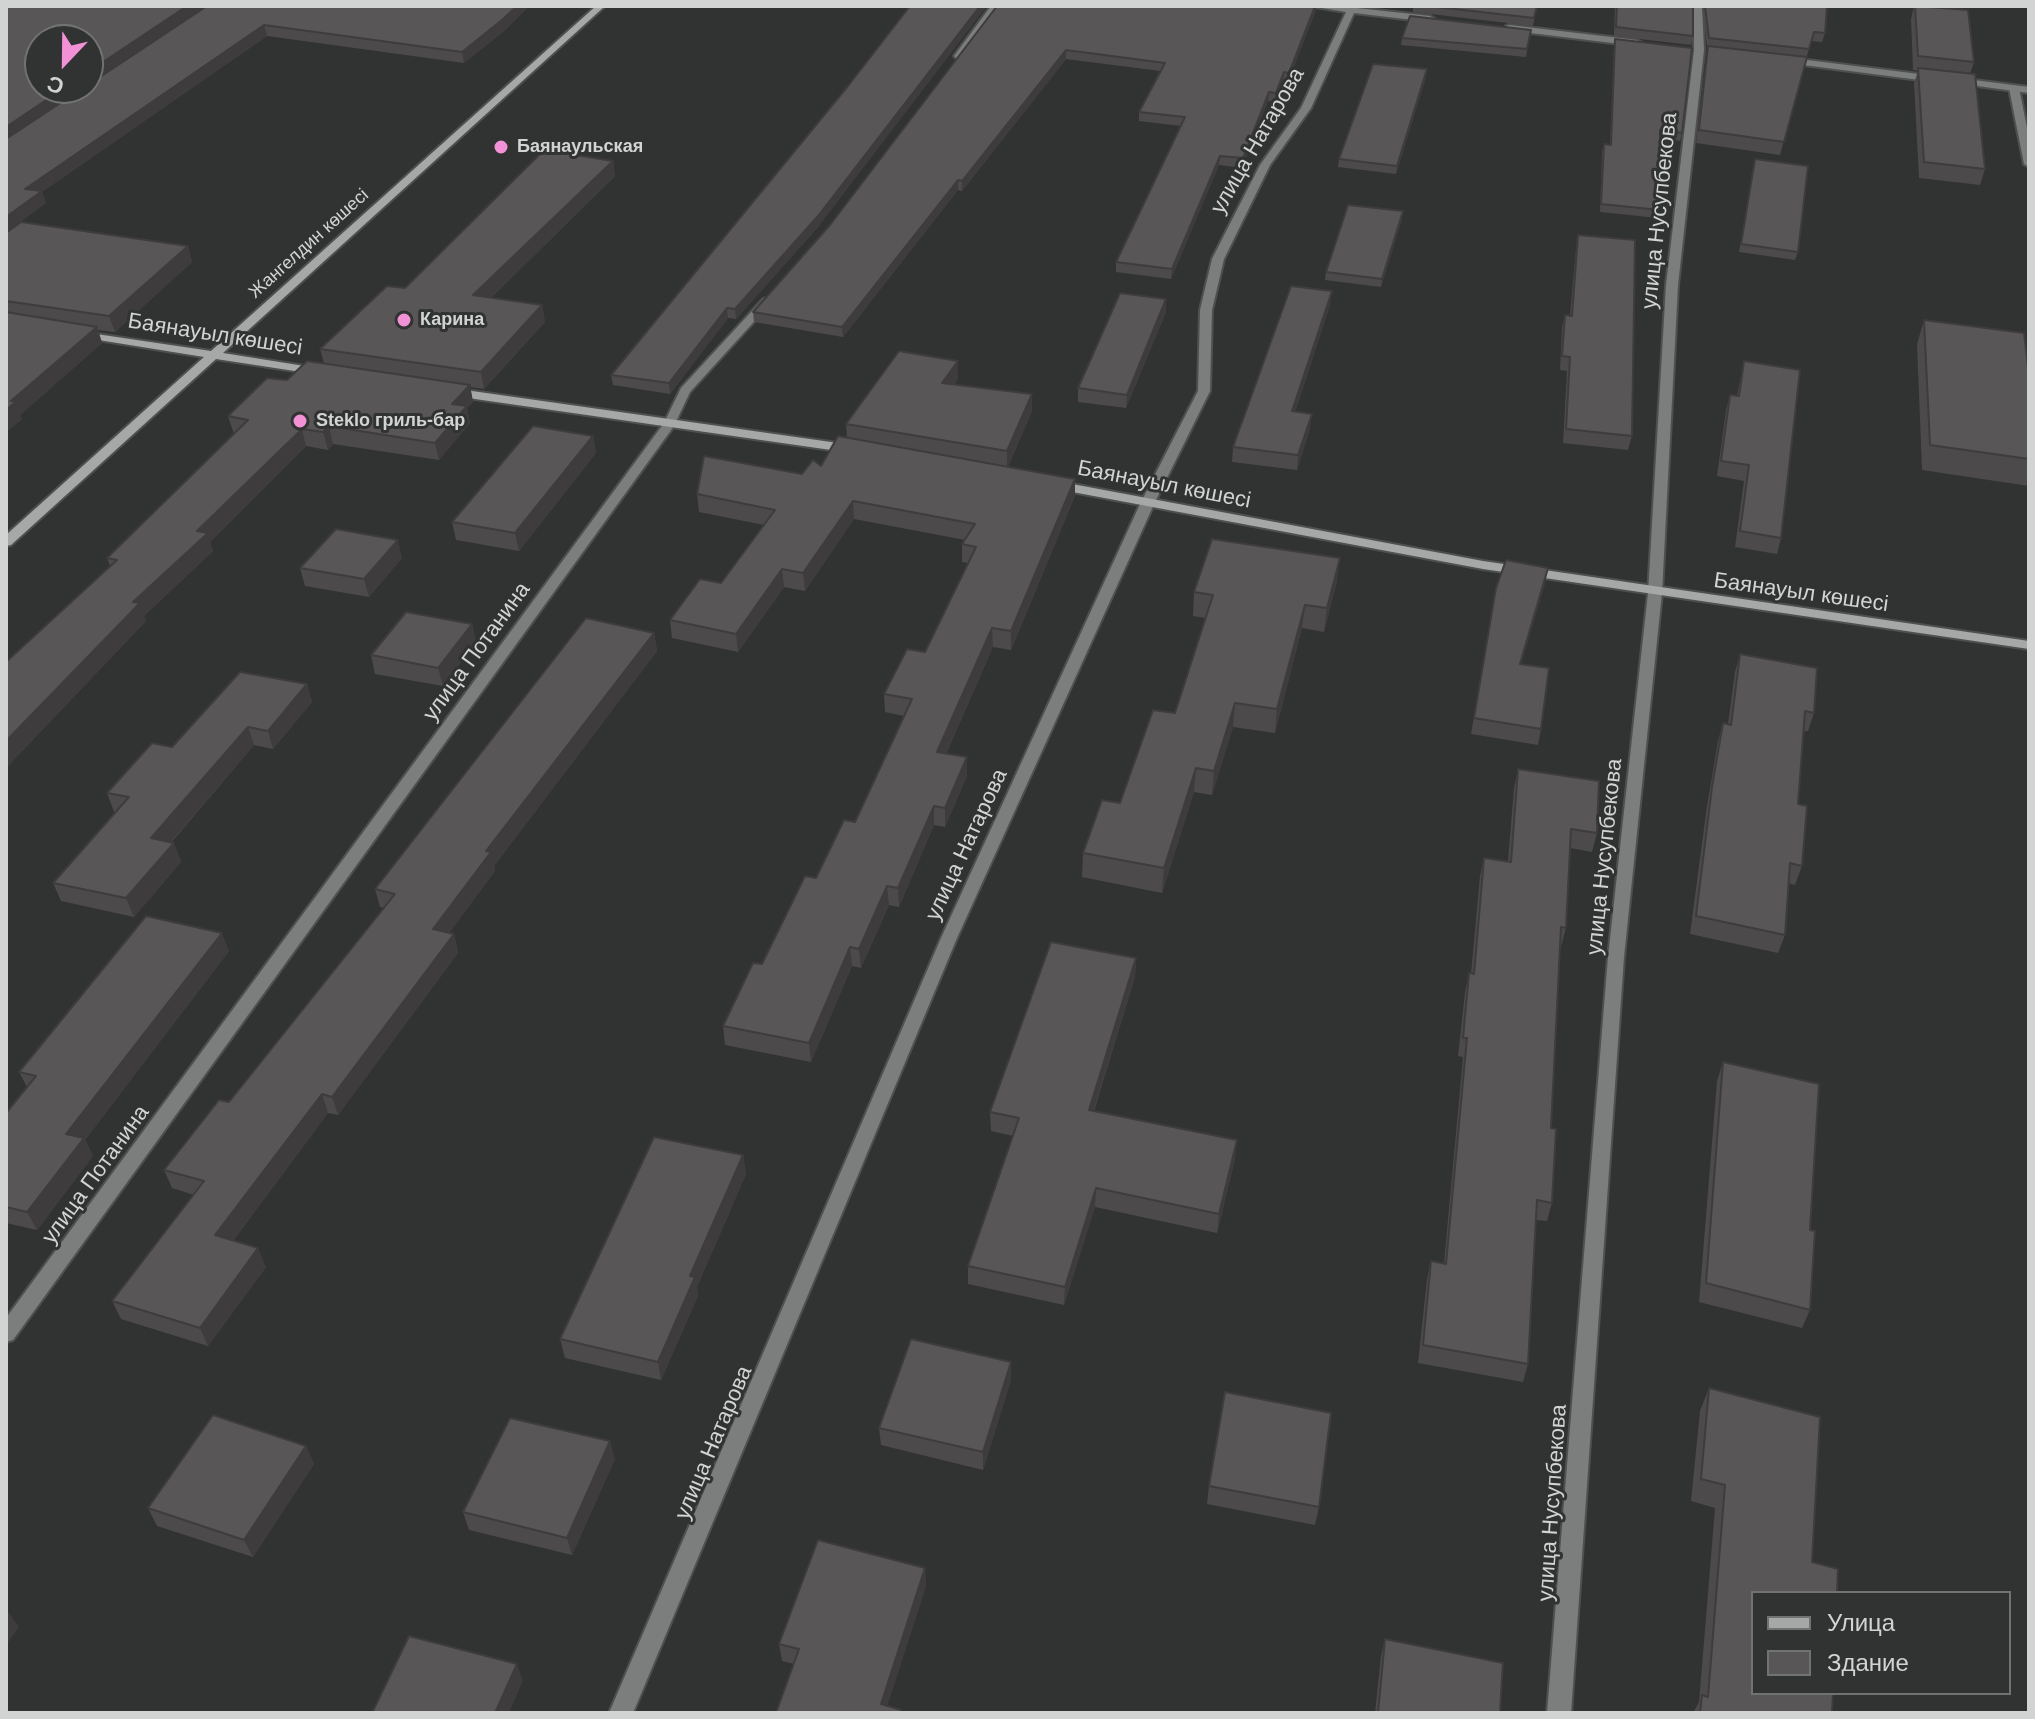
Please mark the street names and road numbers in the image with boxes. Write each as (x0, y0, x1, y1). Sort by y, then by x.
street label: улица Натарова (1205, 63, 1311, 219)
street label: улица Нусупбекова (1637, 111, 1683, 311)
street label: Жангелдин көшесі (245, 185, 373, 303)
street label: Баянауыл көшесі (126, 308, 304, 362)
street label: Баянауыл көшесі (1075, 455, 1253, 515)
street label: Баянауыл көшесі (1712, 568, 1890, 618)
street label: улица Потанина (418, 577, 536, 727)
street label: улица Нусупбекова (1582, 757, 1628, 957)
street label: улица Натарова (920, 765, 1014, 925)
street label: улица Потанина (37, 1100, 155, 1250)
street label: улица Натарова (670, 1362, 758, 1524)
street label: улица Нусупбекова (1533, 1404, 1573, 1602)

